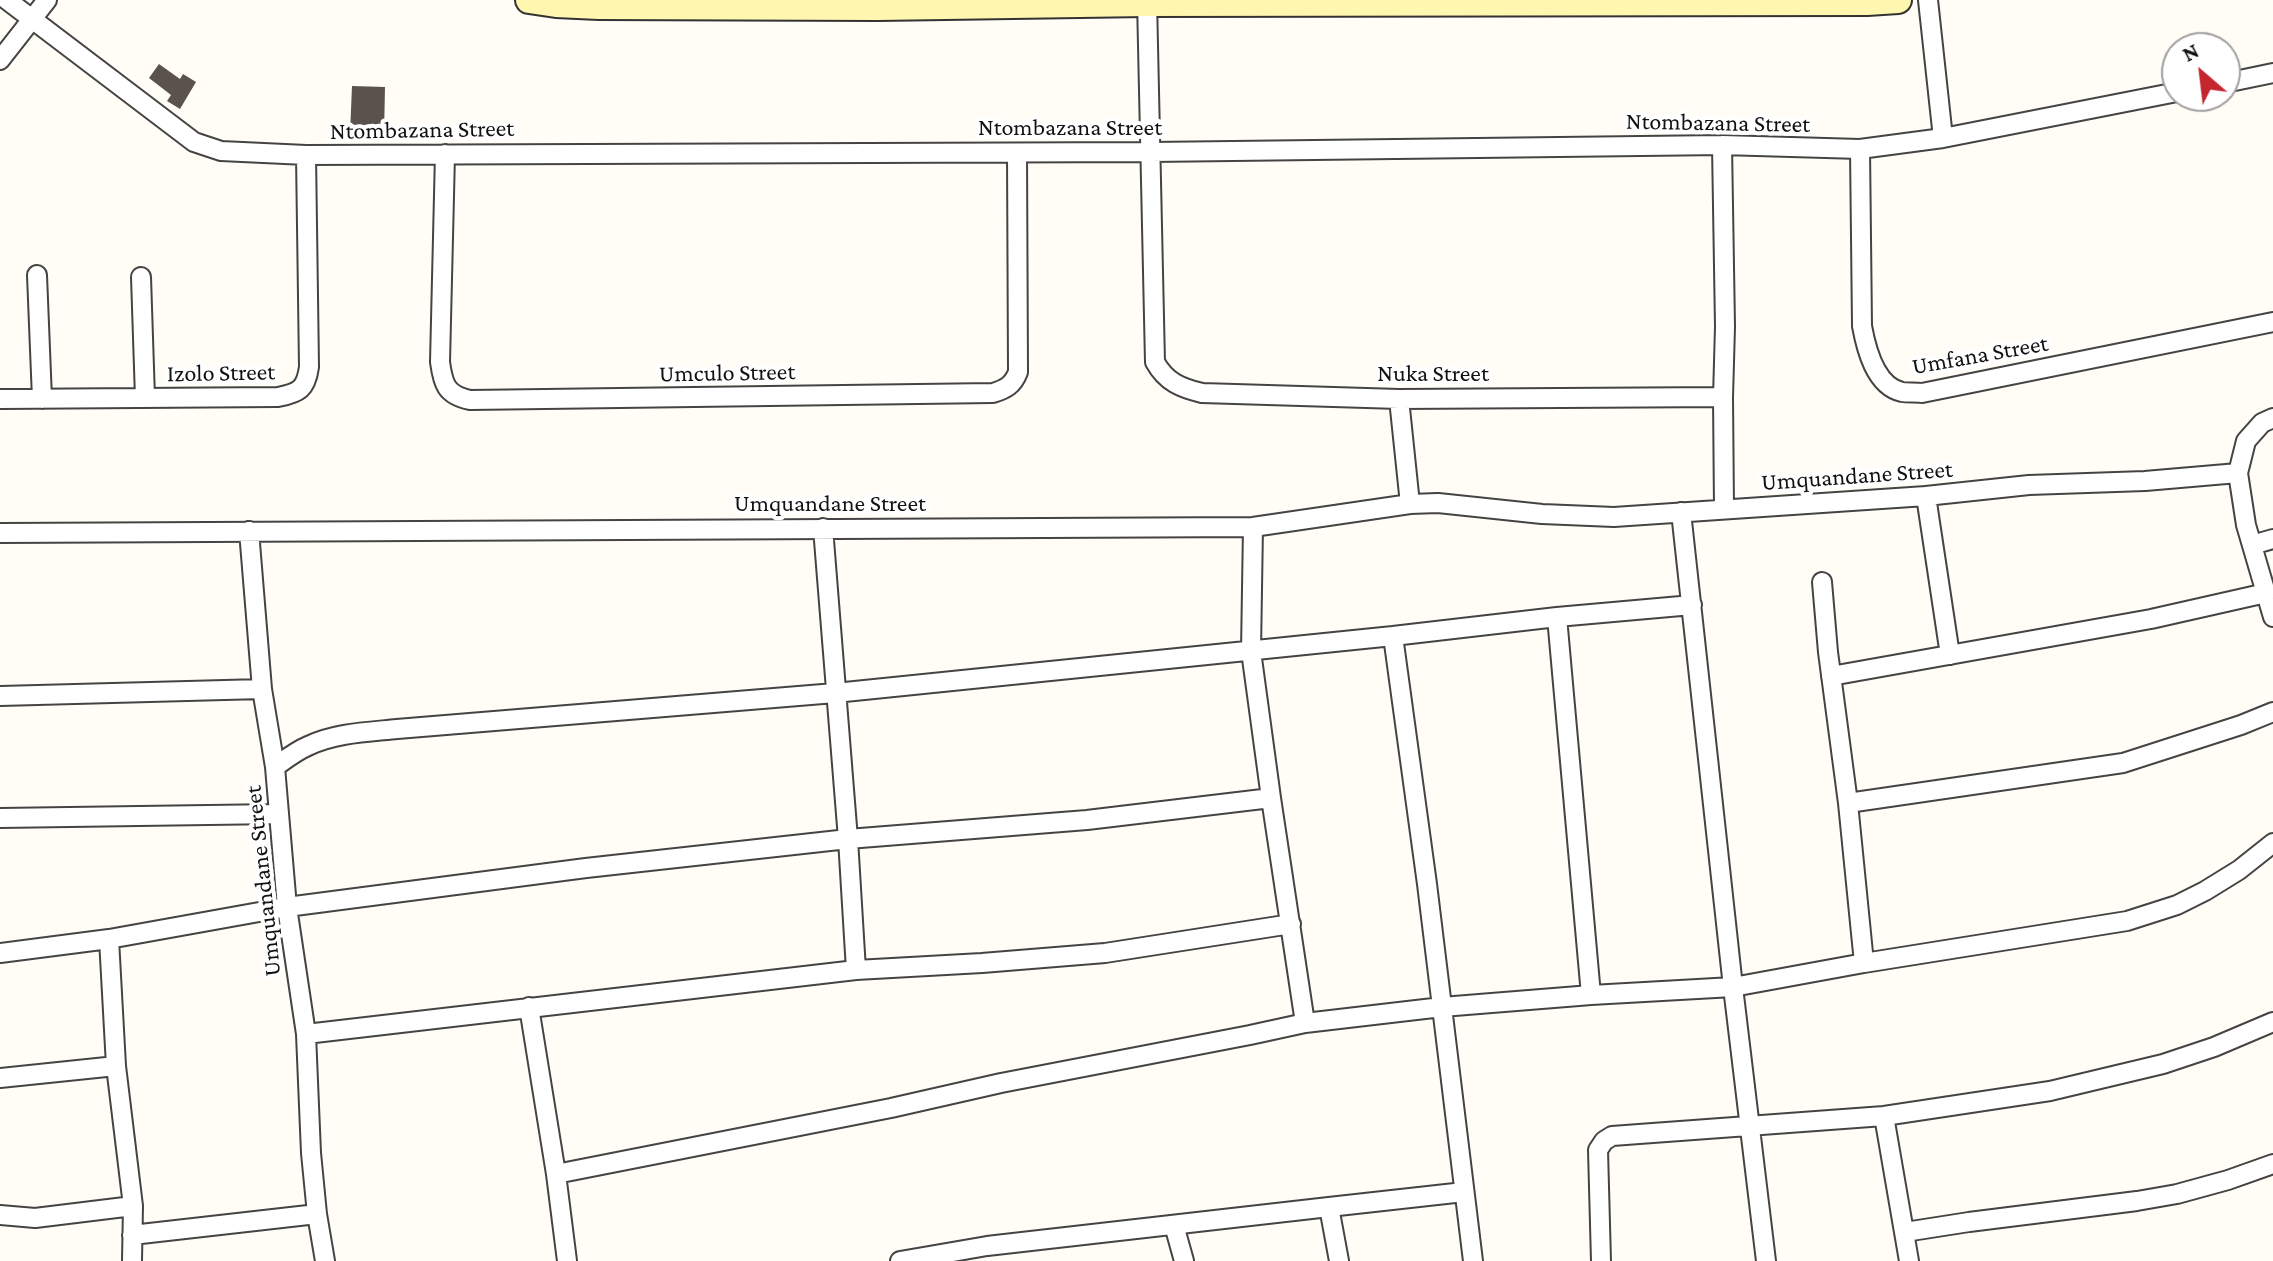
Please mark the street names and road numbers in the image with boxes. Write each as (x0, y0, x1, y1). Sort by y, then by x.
street label: Ntombazana Street (1626, 107, 1810, 139)
street label: Ntombazana Street (330, 114, 514, 146)
street label: Ntombazana Street (978, 114, 1162, 142)
street label: Umfana Street (1910, 329, 2050, 381)
street label: Umculo Street (659, 357, 795, 389)
street label: Izolo Street (167, 358, 275, 388)
street label: Nuka Street (1377, 360, 1489, 388)
street label: Umquandane Street (1760, 455, 1954, 497)
street label: Umquandane Street (734, 490, 926, 518)
street label: Umquandane Street (239, 784, 287, 978)

